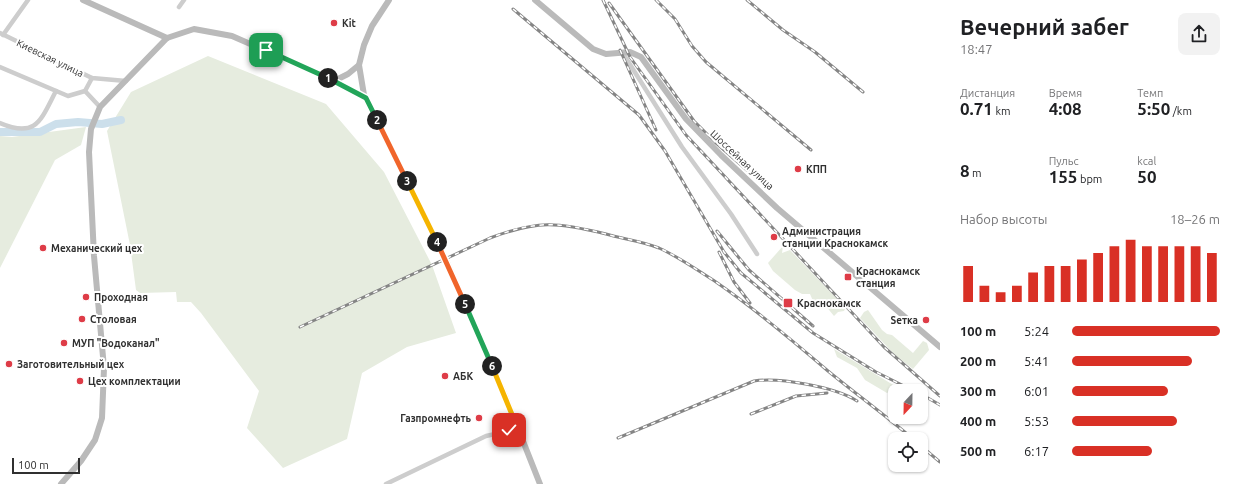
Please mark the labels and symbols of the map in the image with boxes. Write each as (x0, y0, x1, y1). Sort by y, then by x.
marker: Kit (329, 18, 339, 28)
place label: Kit (342, 18, 357, 29)
pin (249, 33, 283, 67)
street label: Киевская улица (15, 37, 85, 79)
pin: 1 (318, 68, 338, 88)
pin: 2 (367, 110, 387, 130)
street label: Шоссейная улица (708, 128, 776, 192)
marker: КПП (793, 164, 803, 174)
place label: КПП (806, 164, 827, 175)
pin: 3 (397, 171, 417, 191)
place label: Администрация станции Краснокамск (782, 226, 889, 249)
pin: 4 (427, 232, 447, 252)
marker: Администрация станции Краснокамск (769, 232, 779, 242)
marker: Механический цех (38, 243, 48, 253)
place label: Механический цех (51, 243, 143, 254)
place label: Краснокамск станция (856, 266, 920, 289)
marker: Краснокамск станция (843, 272, 853, 282)
marker: Проходная (81, 292, 91, 302)
place label: Проходная (94, 292, 148, 303)
pin: 5 (455, 294, 475, 314)
marker: Краснокамск (782, 297, 794, 309)
place label: Краснокамск (797, 298, 861, 309)
marker: Столовая (77, 314, 87, 324)
place label: Столовая (90, 314, 137, 325)
place label: Sетка (890, 315, 918, 326)
marker: Sетка (921, 315, 931, 325)
marker: МУП "Водоканал" (59, 338, 69, 348)
place label: МУП "Водоканал" (72, 338, 160, 349)
pin: 6 (482, 356, 502, 376)
marker: Заготовительный цех (4, 359, 14, 369)
place label: Заготовительный цех (17, 359, 125, 370)
marker: АБК (440, 371, 450, 381)
place label: АБК (453, 371, 473, 382)
marker: Цех комплектации (75, 376, 85, 386)
place label: Цех комплектации (88, 376, 181, 387)
north arrow (888, 384, 928, 424)
place label: Газпромнефть (400, 413, 471, 424)
marker: Газпромнефть (474, 413, 484, 423)
pin (492, 413, 526, 447)
scale bar (12, 456, 80, 475)

